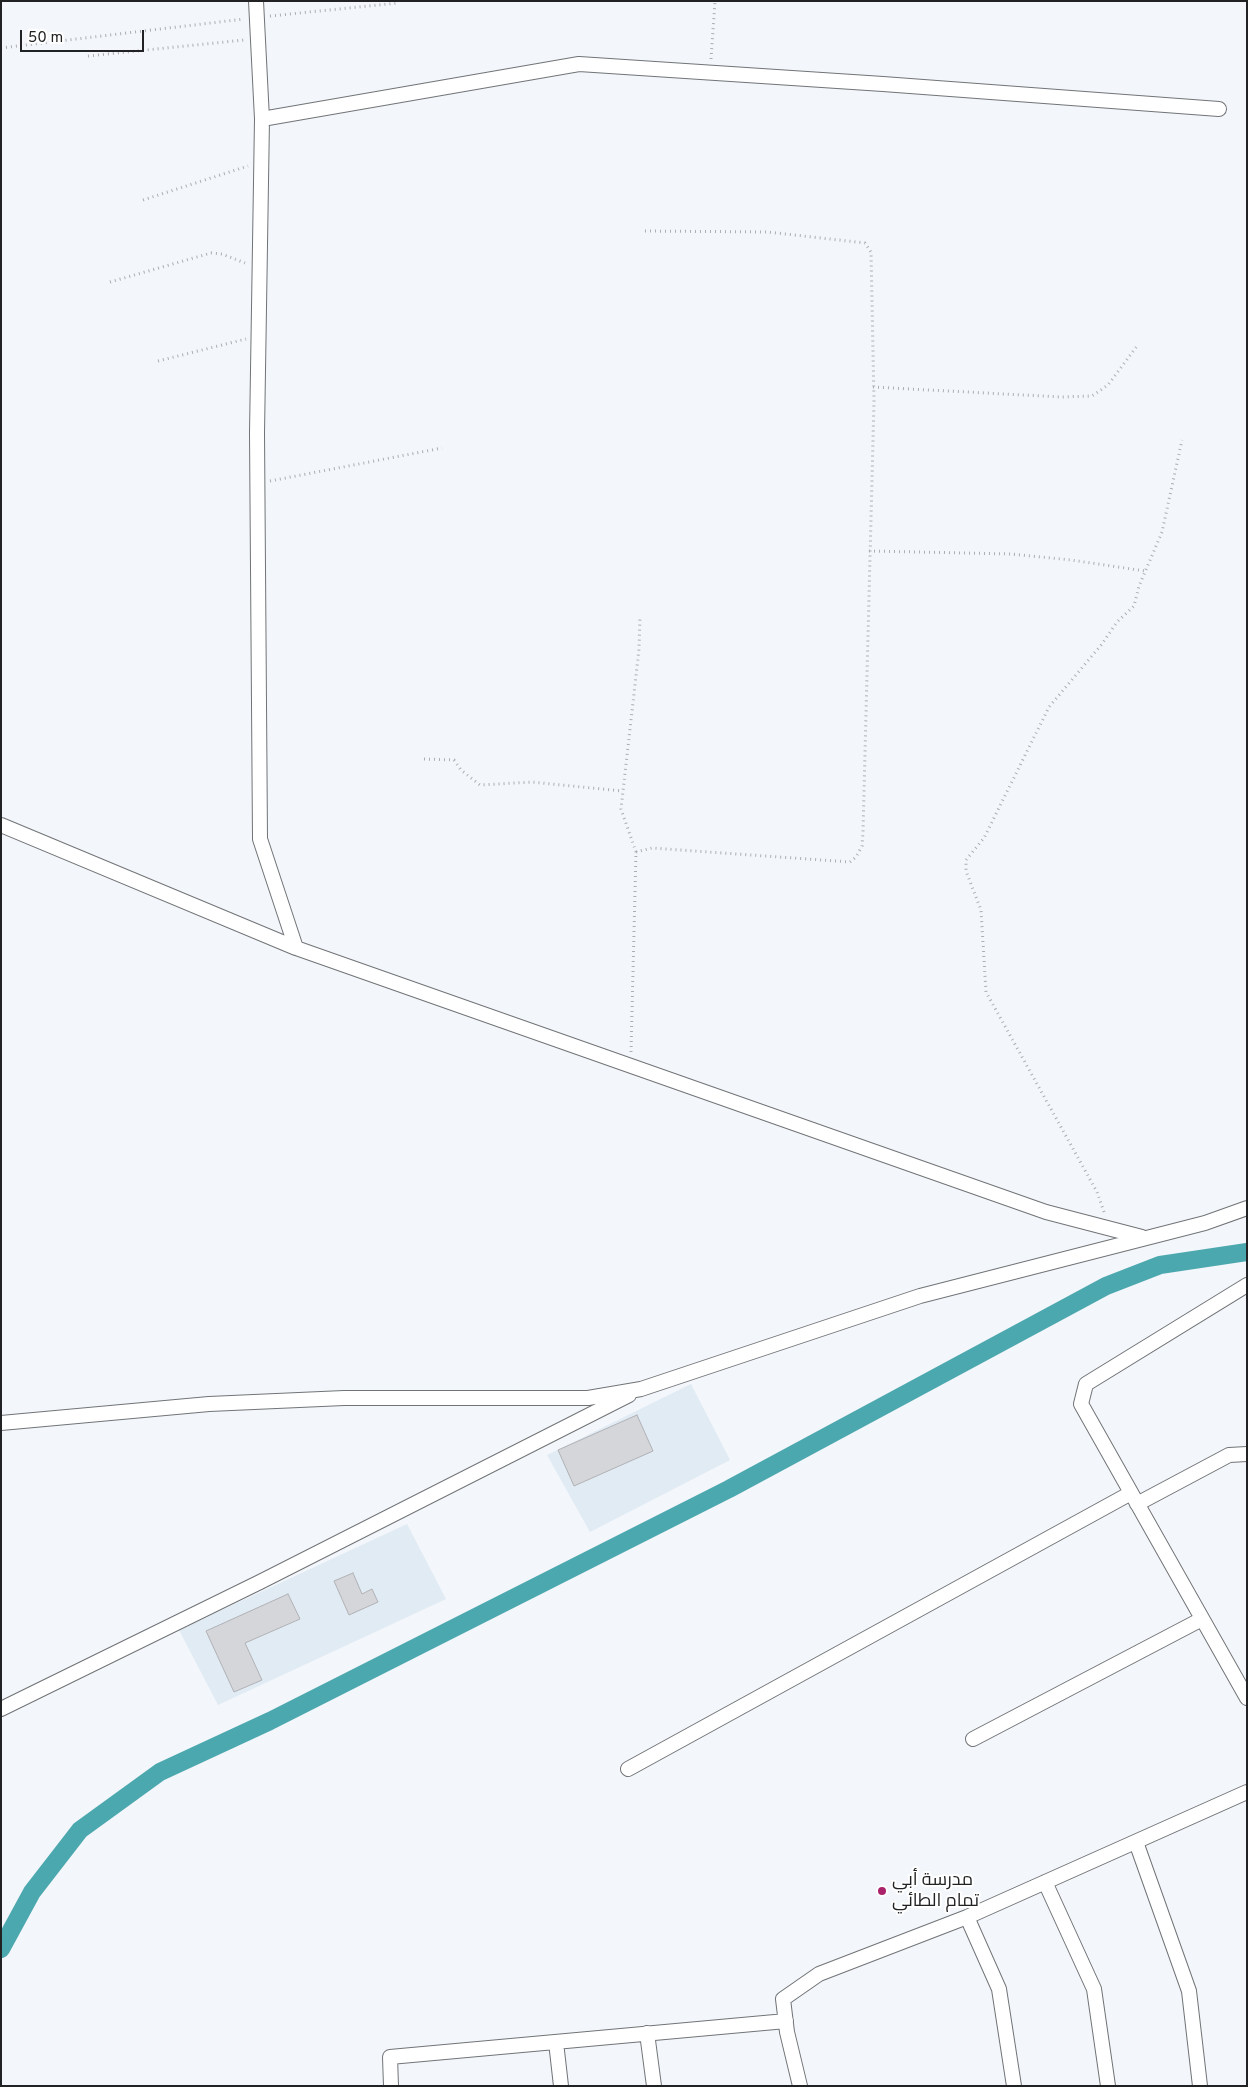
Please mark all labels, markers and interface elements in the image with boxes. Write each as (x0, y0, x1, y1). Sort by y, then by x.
scale bar (22, 20, 146, 52)
text: 50 m (28, 29, 63, 48)
place label: مدرسة أبي تمام الطائي (892, 1870, 979, 1912)
marker: مدرسة أبي تمام الطائي (876, 1885, 888, 1897)

